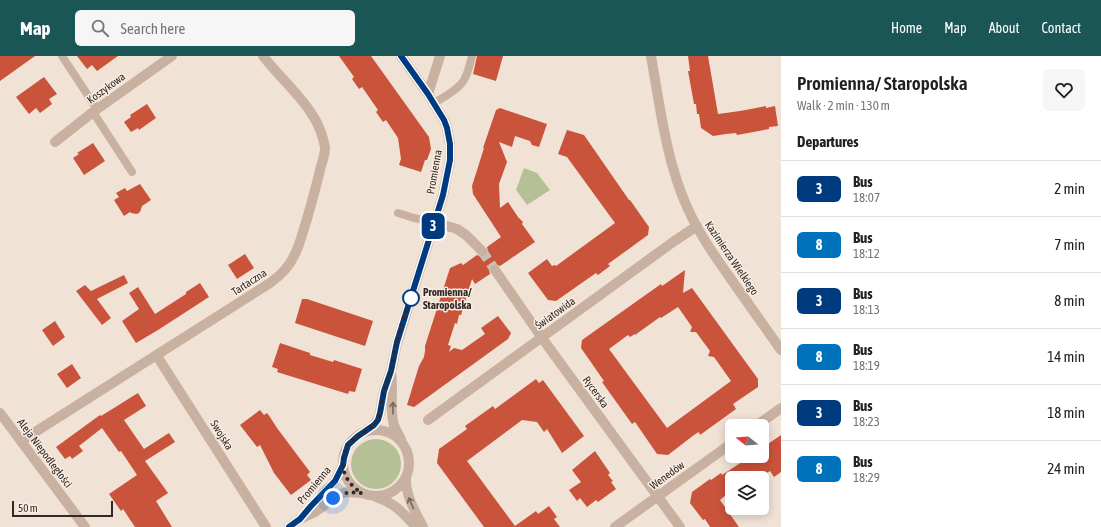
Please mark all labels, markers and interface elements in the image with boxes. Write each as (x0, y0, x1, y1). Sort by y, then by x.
search box (75, 10, 355, 46)
text: Map (20, 17, 51, 39)
icon: search (89, 17, 111, 39)
text: Search here (121, 20, 185, 37)
text: Home (891, 20, 922, 36)
text: Map (944, 20, 967, 36)
text: About (989, 20, 1020, 36)
text: Contact (1042, 20, 1081, 36)
button: heart (1043, 69, 1085, 111)
street label: Koszykowa (85, 70, 127, 106)
text: Promienna/ Staropolska (797, 72, 968, 94)
text: Walk · 2 min · 130 m (797, 98, 890, 113)
text: Departures (797, 133, 859, 150)
street label: Promienna (424, 149, 444, 195)
text: Bus (853, 173, 873, 190)
text: 2 min (1054, 180, 1085, 197)
text: 3 (816, 181, 822, 197)
text: 18:07 (853, 190, 880, 205)
line badge: 3 (420, 213, 446, 239)
text: 3 (430, 218, 436, 234)
street label: Kazimierza Wielkiego (703, 219, 761, 297)
text: Bus (853, 229, 873, 246)
text: 7 min (1054, 236, 1085, 253)
text: 8 (816, 237, 822, 253)
text: 18:12 (853, 246, 880, 261)
street label: Tartaczna (229, 266, 269, 298)
text: Bus (853, 285, 873, 302)
place label: Promienna/ Staropolska (423, 286, 472, 311)
marker: Promienna/ Staropolska (402, 289, 420, 307)
text: 8 min (1054, 292, 1085, 309)
text: 3 (816, 293, 822, 309)
street label: Światowida (533, 295, 577, 331)
text: 18:13 (853, 302, 880, 317)
text: Bus (853, 341, 873, 358)
text: 14 min (1047, 348, 1085, 365)
text: 8 (816, 349, 822, 365)
text: 18:19 (853, 358, 880, 373)
street label: Rycerska (581, 374, 611, 410)
text: Bus (853, 397, 873, 414)
one-way arrow (389, 402, 396, 415)
text: 18 min (1047, 404, 1085, 421)
text: 3 (816, 405, 822, 421)
text: 18:23 (853, 414, 880, 429)
street label: Aleja Niepodległości (15, 416, 75, 490)
street label: Swojska (208, 418, 236, 452)
north arrow (725, 419, 769, 463)
map controls (725, 419, 769, 515)
text: Bus (853, 453, 873, 470)
street label: Wenedów (647, 458, 687, 492)
text: 24 min (1047, 460, 1085, 477)
text: 8 (816, 461, 822, 477)
street label: Promienna (295, 464, 333, 506)
text: 18:29 (853, 470, 880, 485)
button: layers (725, 471, 769, 515)
your location (323, 488, 343, 508)
one-way arrow (407, 497, 414, 509)
scale bar (12, 499, 113, 518)
text: 50 m (18, 502, 38, 514)

